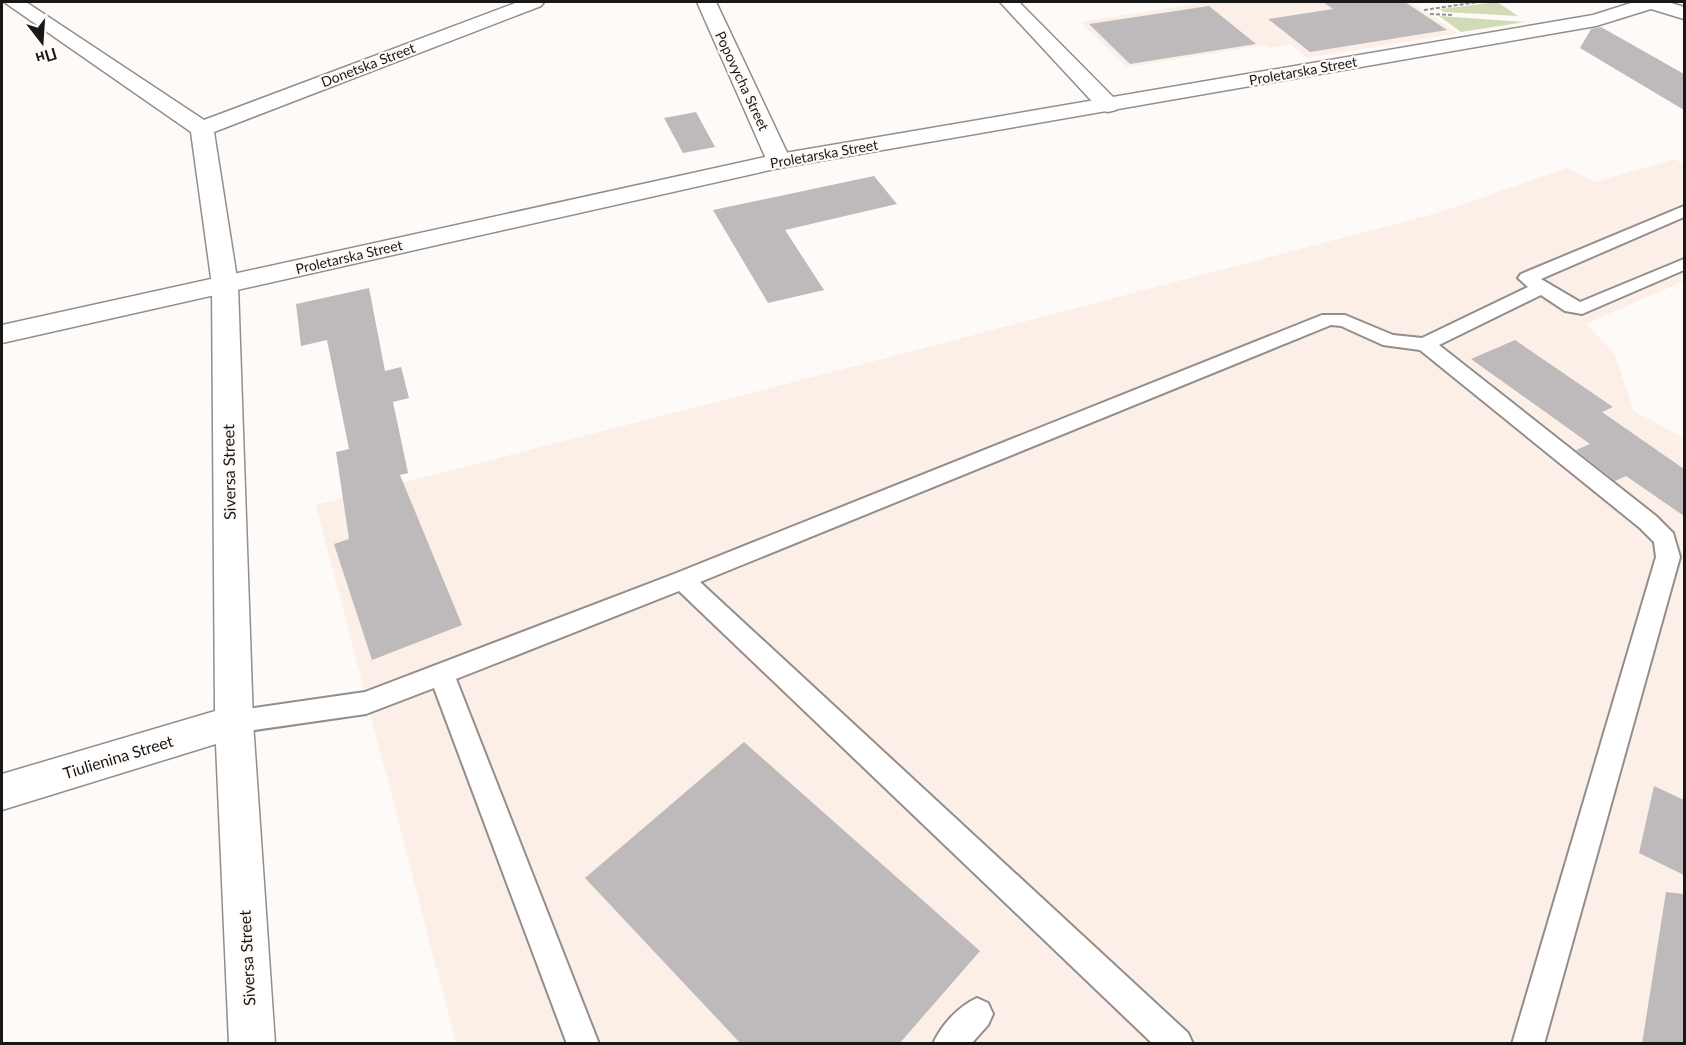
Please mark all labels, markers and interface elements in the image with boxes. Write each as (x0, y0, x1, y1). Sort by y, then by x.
north arrow (12, 12, 72, 72)
street label: Popovycha Street (712, 28, 773, 133)
street label: Donetska Street (318, 39, 417, 90)
text: Пн (34, 45, 59, 69)
street label: Proletarska Street (1248, 53, 1358, 88)
street label: Proletarska Street (769, 136, 879, 171)
street label: Proletarska Street (294, 236, 404, 277)
street label: Siversa Street (218, 424, 239, 520)
street label: Tiulienina Street (61, 731, 175, 782)
street label: Siversa Street (234, 909, 258, 1006)

